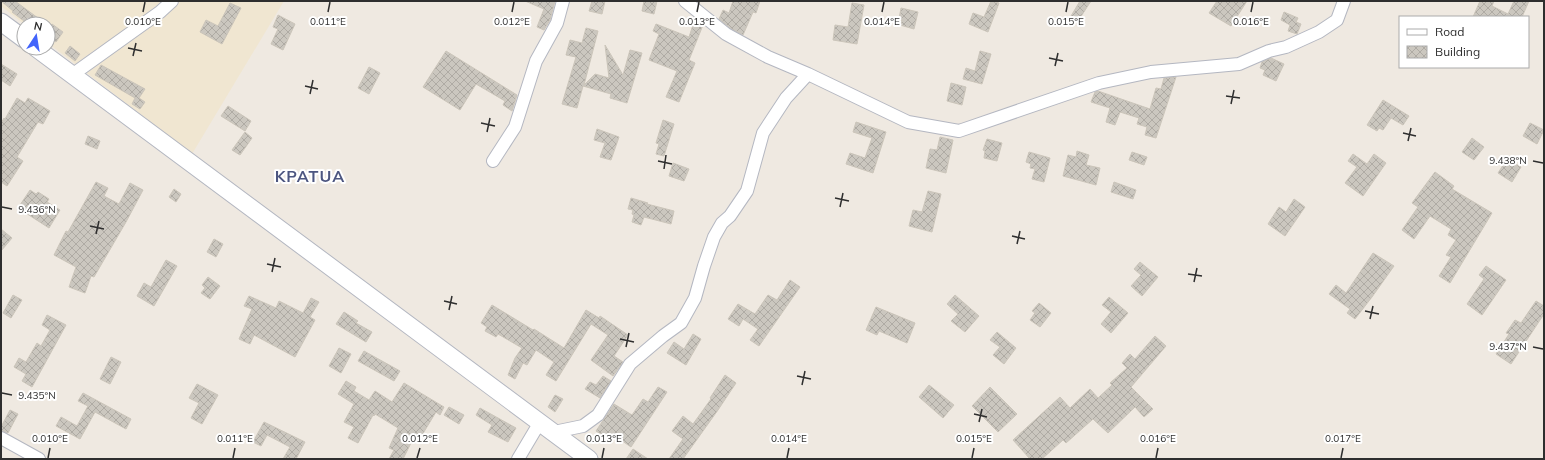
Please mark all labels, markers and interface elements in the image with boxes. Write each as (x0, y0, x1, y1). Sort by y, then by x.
text: 0.010°E (125, 15, 161, 28)
text: 0.011°E (310, 15, 346, 28)
text: 0.012°E (494, 15, 530, 28)
text: 0.013°E (679, 15, 715, 28)
text: 0.014°E (864, 15, 900, 28)
text: 0.015°E (1048, 15, 1084, 28)
text: 0.016°E (1233, 15, 1269, 28)
north arrow (16, 16, 56, 56)
legend (1399, 16, 1529, 68)
text: N (33, 19, 44, 34)
text: Road (1435, 24, 1464, 39)
text: Building (1435, 44, 1480, 59)
text: 9.438°N (1489, 154, 1527, 167)
district label: KPATUA (275, 166, 345, 186)
text: 9.436°N (18, 203, 56, 216)
text: 9.437°N (1489, 340, 1527, 353)
text: 9.435°N (18, 389, 56, 402)
text: 0.010°E (32, 432, 68, 445)
text: 0.011°E (217, 432, 253, 445)
text: 0.012°E (402, 432, 438, 445)
text: 0.013°E (586, 432, 622, 445)
text: 0.014°E (771, 432, 807, 445)
text: 0.015°E (956, 432, 992, 445)
text: 0.016°E (1140, 432, 1176, 445)
text: 0.017°E (1325, 432, 1361, 445)

